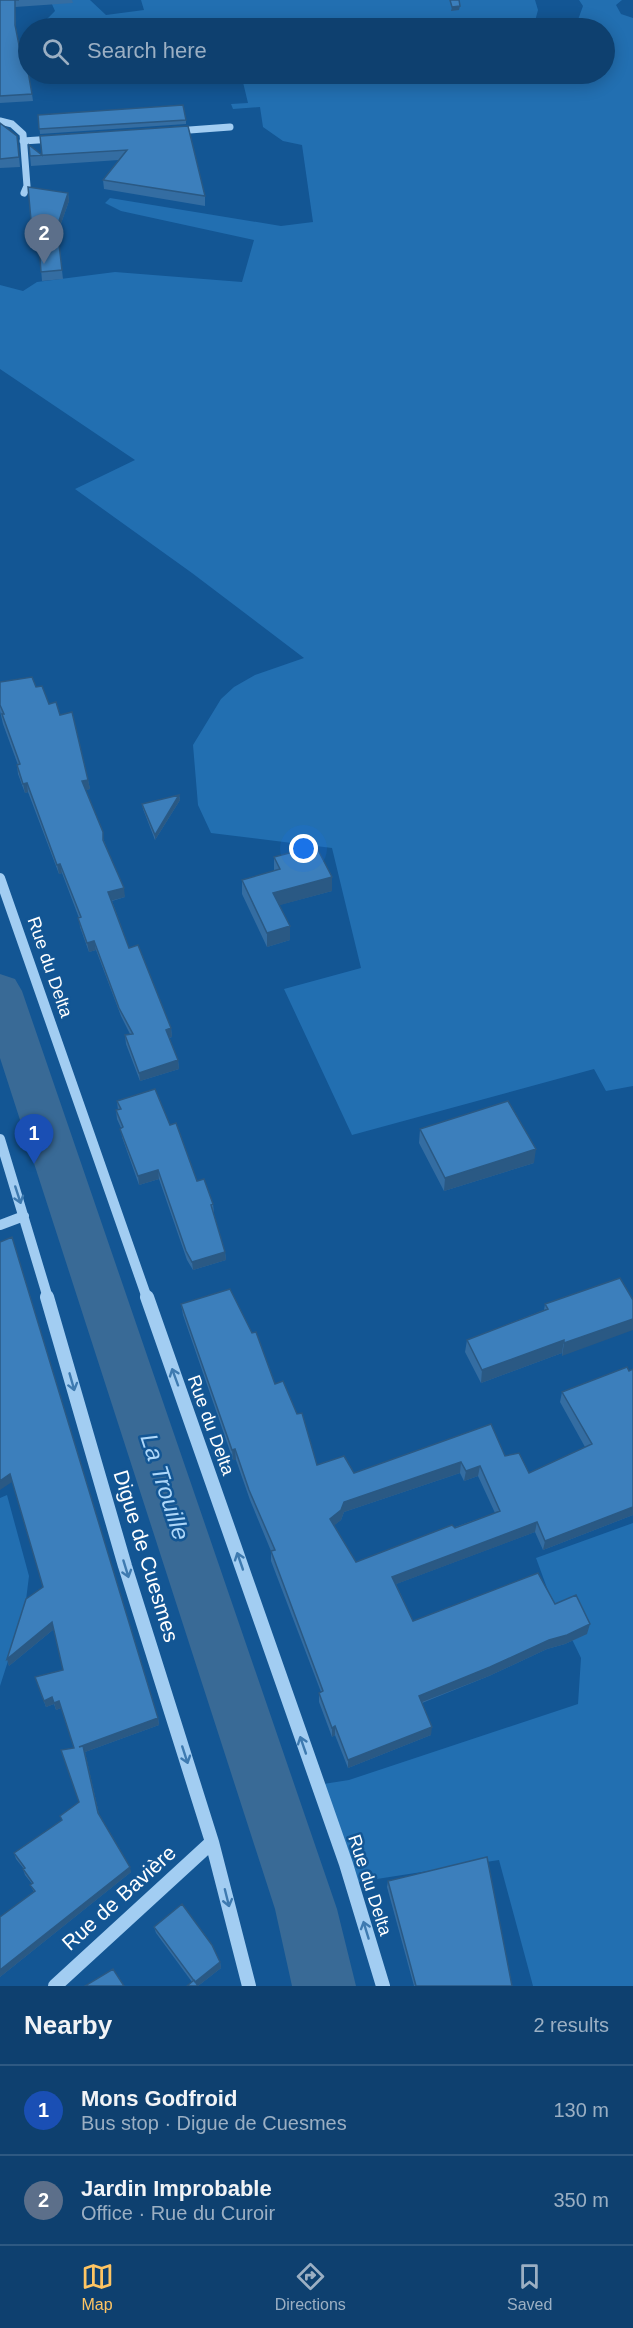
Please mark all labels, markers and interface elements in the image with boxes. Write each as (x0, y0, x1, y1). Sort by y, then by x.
search box (18, 18, 615, 84)
icon: search (39, 35, 72, 68)
text: Search here (87, 38, 207, 63)
pin: 2 (24, 214, 63, 264)
your location (289, 834, 318, 863)
street label: Rue du Delta (23, 914, 77, 1021)
pin: 1 (15, 1114, 54, 1164)
one-way arrow (13, 1185, 24, 1204)
one-way arrow (168, 1368, 179, 1387)
one-way arrow (67, 1372, 78, 1391)
street label: Rue du Delta (184, 1372, 239, 1479)
water label: La Trouille (136, 1430, 195, 1543)
street label: Digue de Cuesmes (109, 1467, 184, 1645)
one-way arrow (233, 1552, 244, 1571)
one-way arrow (121, 1559, 132, 1578)
one-way arrow (297, 1736, 308, 1755)
one-way arrow (180, 1745, 191, 1764)
street label: Rue du Delta (344, 1832, 396, 1939)
street label: Rue de Bavière (57, 1841, 180, 1955)
one-way arrow (222, 1889, 233, 1908)
one-way arrow (360, 1921, 371, 1940)
text: Nearby (24, 2010, 112, 2040)
text: 2 results (533, 2014, 609, 2036)
text: Mons Godfroid (81, 2086, 237, 2111)
text: 1 (38, 2099, 49, 2121)
text: 130 m (553, 2099, 609, 2121)
text: Bus stop · Digue de Cuesmes (81, 2112, 347, 2134)
text: Jardin Improbable (81, 2176, 272, 2201)
text: 2 (38, 2189, 49, 2211)
text: 350 m (553, 2189, 609, 2211)
text: Office · Rue du Curoir (81, 2202, 275, 2224)
tab: Map (81, 2260, 114, 2314)
tab: Directions (275, 2260, 346, 2314)
tab: Saved (507, 2260, 552, 2314)

